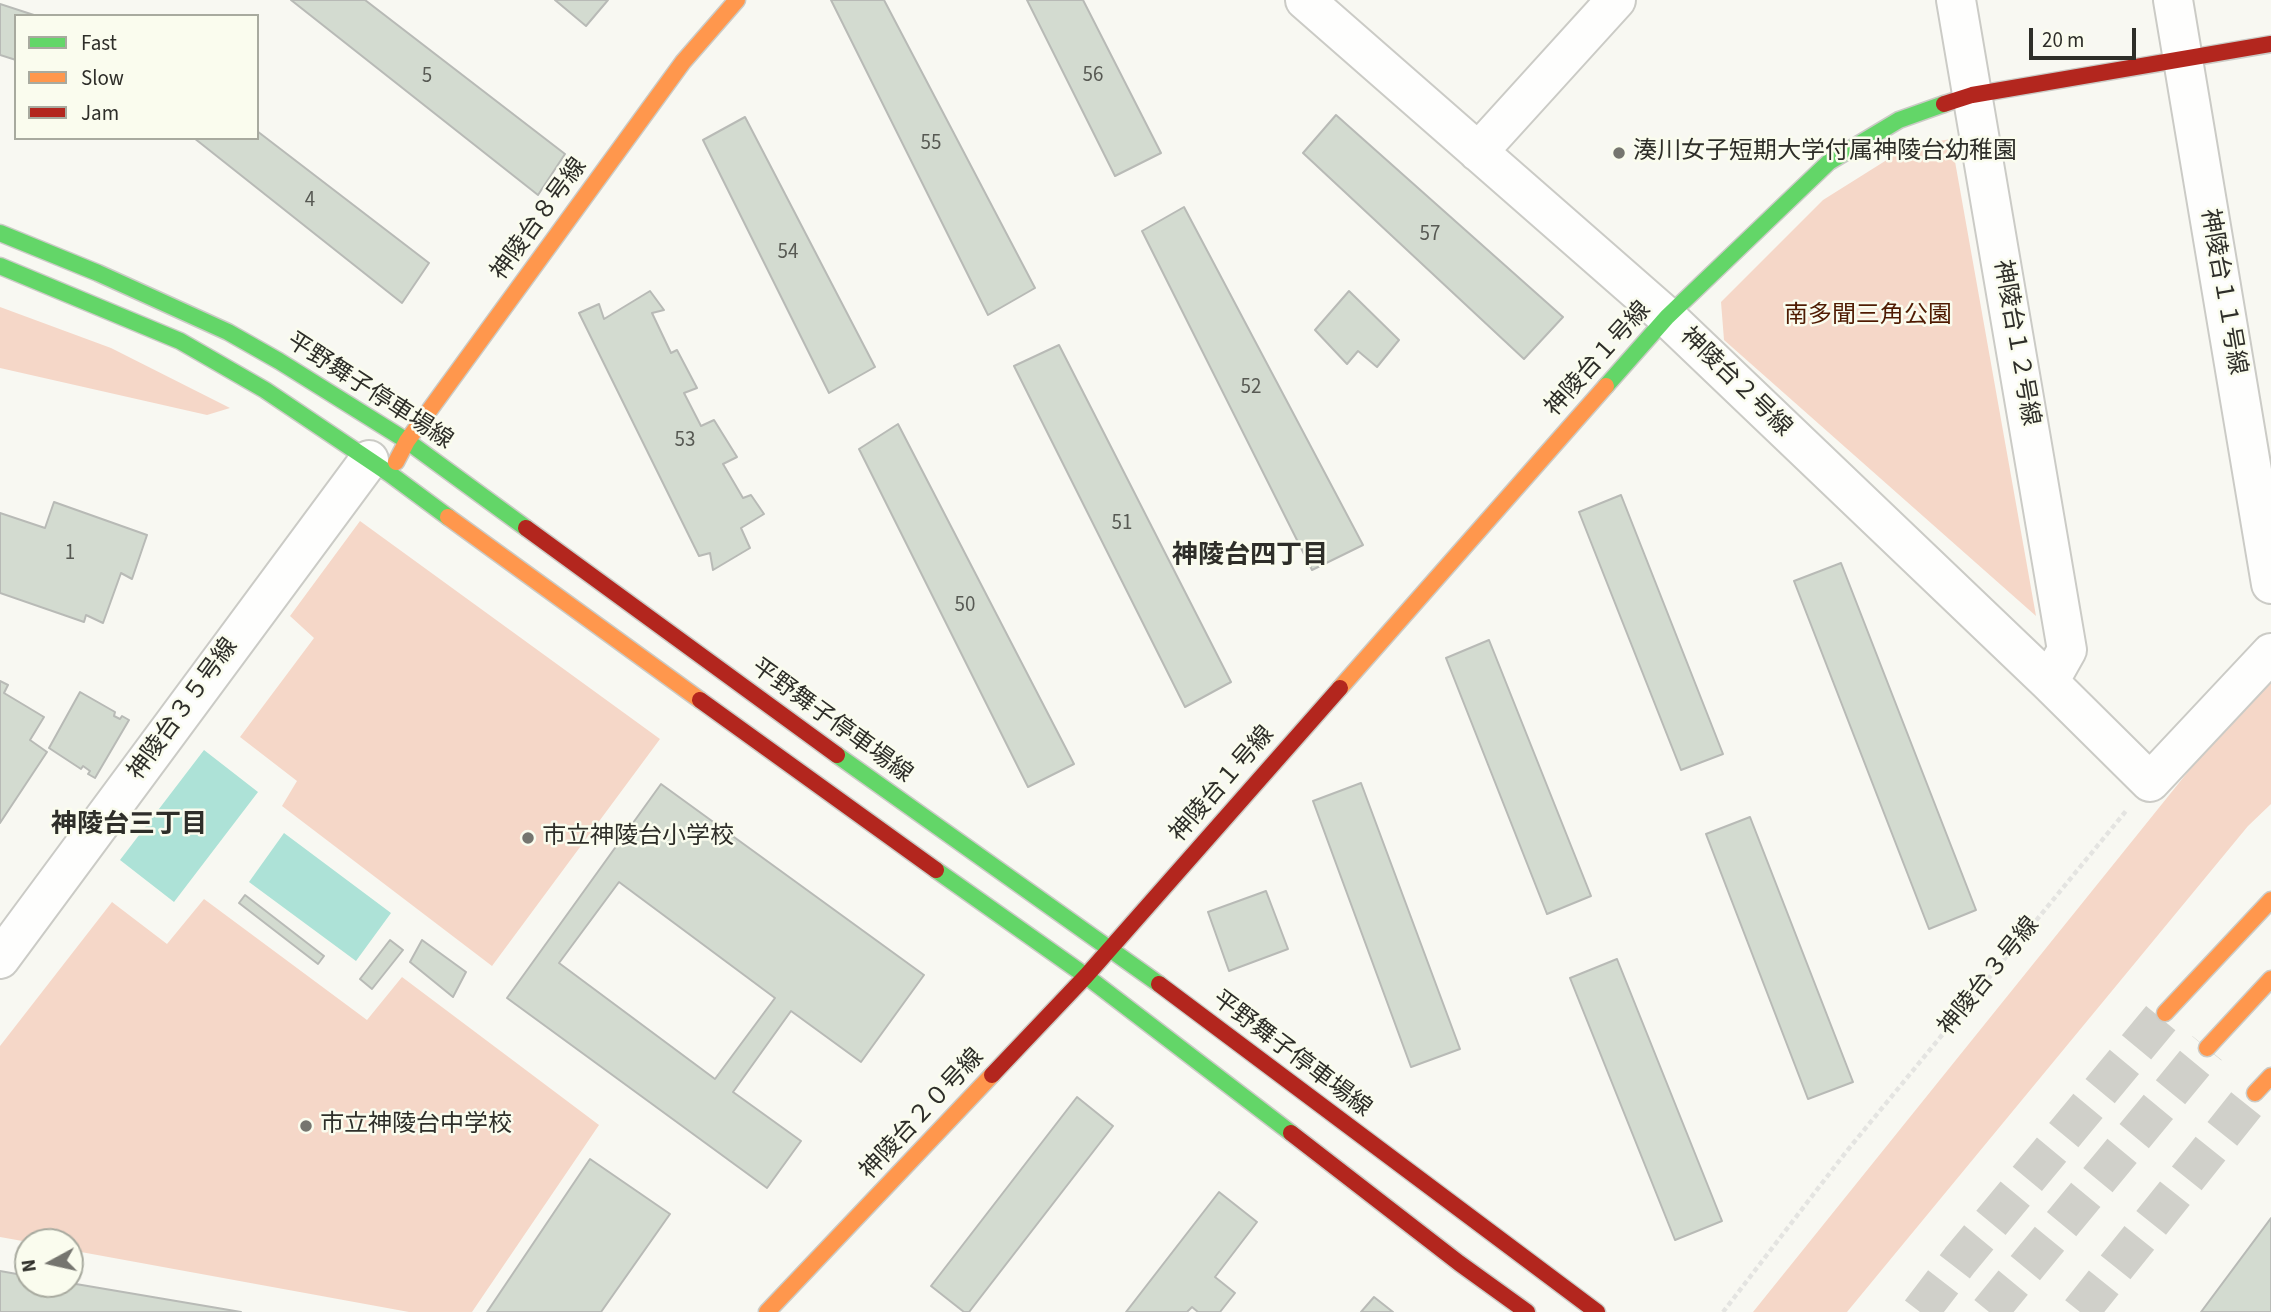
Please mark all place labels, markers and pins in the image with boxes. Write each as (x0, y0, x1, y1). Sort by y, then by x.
place label: 湊川女子短期大学付属神陵台幼稚園 (1633, 139, 2017, 167)
marker: 湊川女子短期大学付属神陵台幼稚園 (1611, 145, 1627, 161)
place label: 市立神陵台小学校 (542, 824, 734, 852)
marker: 市立神陵台小学校 (520, 830, 536, 846)
place label: 市立神陵台中学校 (320, 1112, 512, 1140)
marker: 市立神陵台中学校 (298, 1118, 314, 1134)

